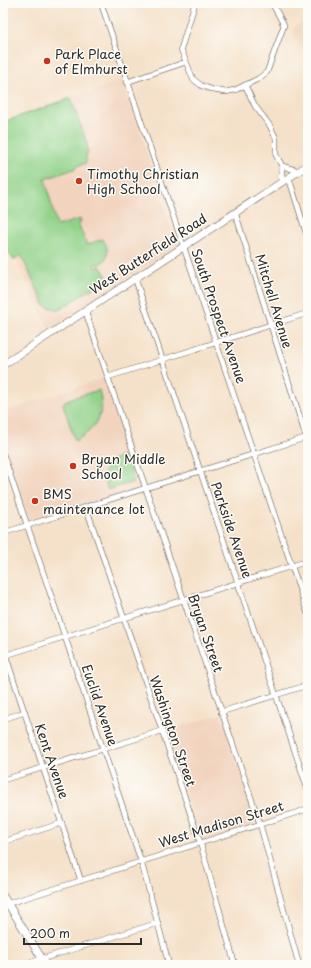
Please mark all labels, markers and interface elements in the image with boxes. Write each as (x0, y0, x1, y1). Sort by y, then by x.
place label: Park Place of Elmhurst (55, 44, 128, 78)
marker: Park Place of Elmhurst (42, 56, 52, 66)
place label: Timothy Christian High School (87, 164, 199, 198)
marker: Timothy Christian High School (74, 176, 84, 186)
street label: West Butterfield Road (85, 209, 210, 299)
street label: South Prospect Avenue (187, 246, 251, 386)
street label: Mitchell Avenue (251, 251, 298, 350)
place label: Bryan Middle School (81, 449, 166, 483)
marker: Bryan Middle School (68, 461, 78, 471)
street label: Parkside Avenue (207, 479, 258, 581)
place label: BMS maintenance lot (43, 484, 145, 518)
marker: BMS maintenance lot (30, 496, 40, 506)
street label: Bryan Street (184, 591, 229, 674)
street label: Euclid Avenue (78, 662, 123, 748)
street label: Washington Street (146, 673, 201, 789)
street label: Kent Avenue (31, 721, 74, 801)
street label: West Madison Street (156, 795, 286, 852)
scale bar (24, 920, 141, 946)
text: 200 m (30, 924, 70, 942)

